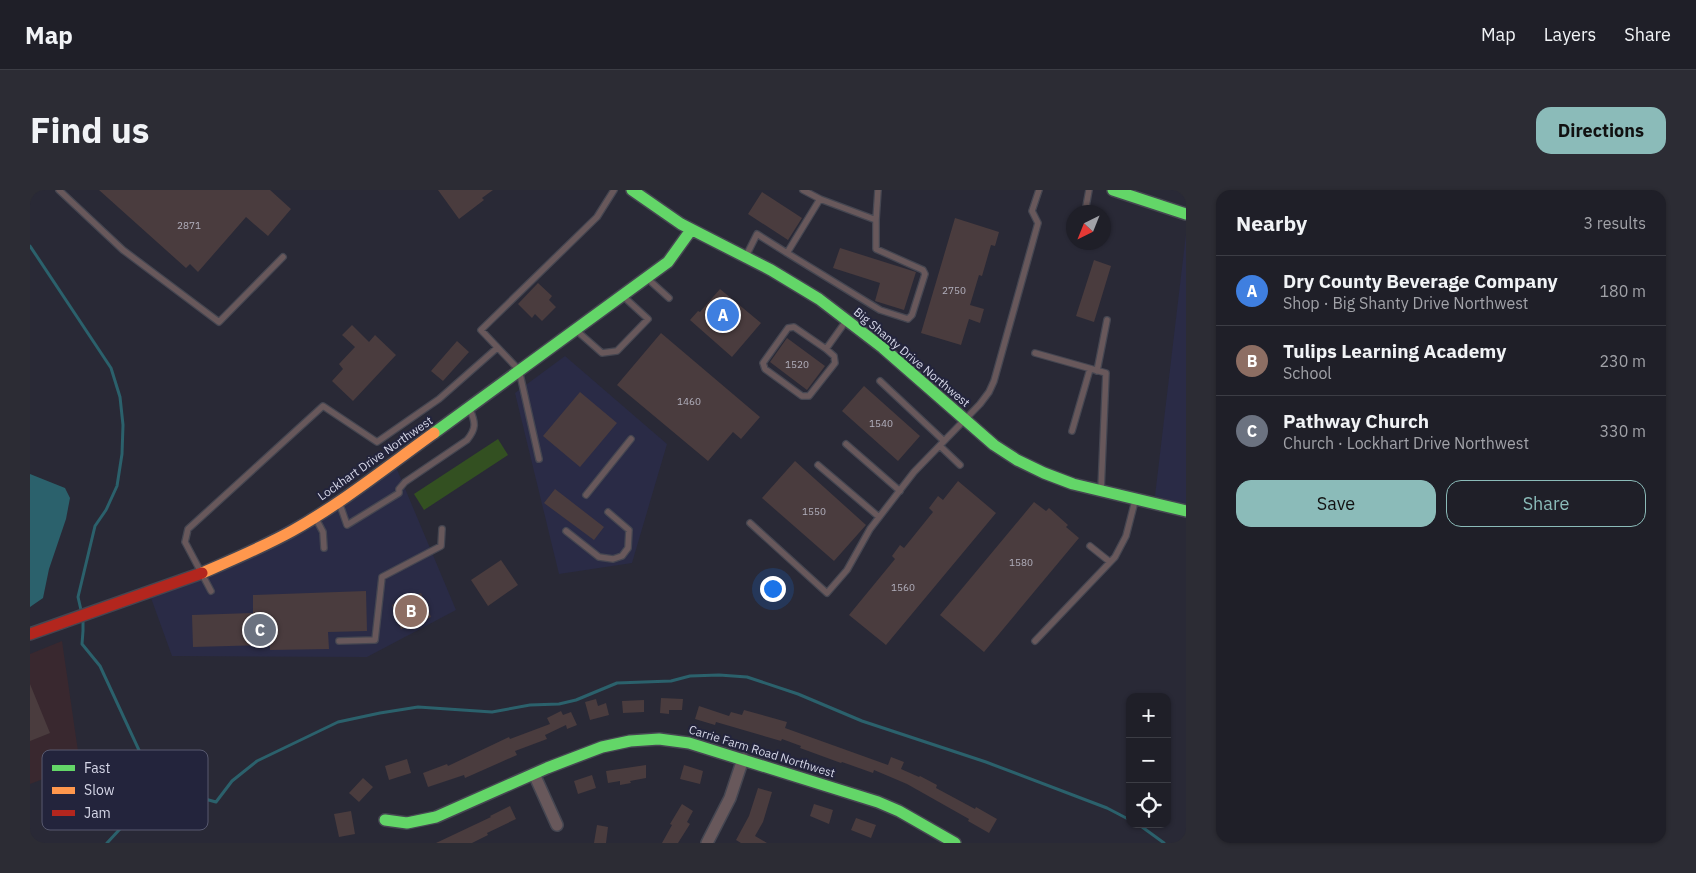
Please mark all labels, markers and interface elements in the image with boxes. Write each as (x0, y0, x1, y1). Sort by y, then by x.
text: Map (25, 19, 73, 51)
text: Map (1481, 23, 1516, 46)
text: Layers (1544, 23, 1596, 46)
text: Share (1624, 23, 1671, 46)
text: Find us (30, 107, 149, 153)
button: Directions (1536, 107, 1666, 154)
north arrow (1066, 205, 1111, 250)
text: Nearby (1236, 209, 1307, 237)
text: 3 results (1583, 213, 1646, 233)
house number: 2871 (177, 219, 201, 232)
text: Dry County Beverage Company (1283, 269, 1558, 293)
text: A (1247, 281, 1257, 301)
text: 180 m (1599, 281, 1646, 301)
house number: 2750 (942, 284, 966, 297)
text: Shop · Big Shanty Drive Northwest (1283, 293, 1529, 313)
pin: A (707, 296, 739, 334)
street label: Big Shanty Drive Northwest (851, 304, 973, 410)
text: Tulips Learning Academy (1283, 339, 1506, 363)
text: B (1247, 351, 1257, 371)
text: 230 m (1599, 351, 1646, 371)
house number: 1520 (785, 358, 809, 371)
text: School (1283, 363, 1332, 383)
house number: 1460 (677, 395, 701, 408)
text: Pathway Church (1283, 409, 1429, 433)
street label: Lockhart Drive Northwest (315, 413, 435, 503)
house number: 1540 (869, 417, 893, 430)
text: C (1247, 421, 1257, 441)
text: 330 m (1599, 421, 1646, 441)
text: Church · Lockhart Drive Northwest (1283, 433, 1529, 453)
button: Save (1236, 480, 1436, 527)
button: Share (1446, 480, 1646, 527)
house number: 1550 (802, 505, 826, 518)
house number: 1580 (1009, 556, 1033, 569)
your location (760, 576, 786, 602)
house number: 1560 (891, 581, 915, 594)
pin: B (395, 592, 427, 630)
pin: C (244, 611, 276, 649)
map controls (1126, 693, 1171, 828)
button: + (1126, 693, 1171, 738)
street label: Carrie Farm Road Northwest (687, 722, 837, 780)
button: − (1126, 738, 1171, 783)
legend (42, 750, 208, 830)
text: Fast (84, 759, 110, 777)
text: Slow (84, 781, 115, 799)
button: locate (1126, 783, 1171, 828)
text: Jam (84, 804, 111, 822)

